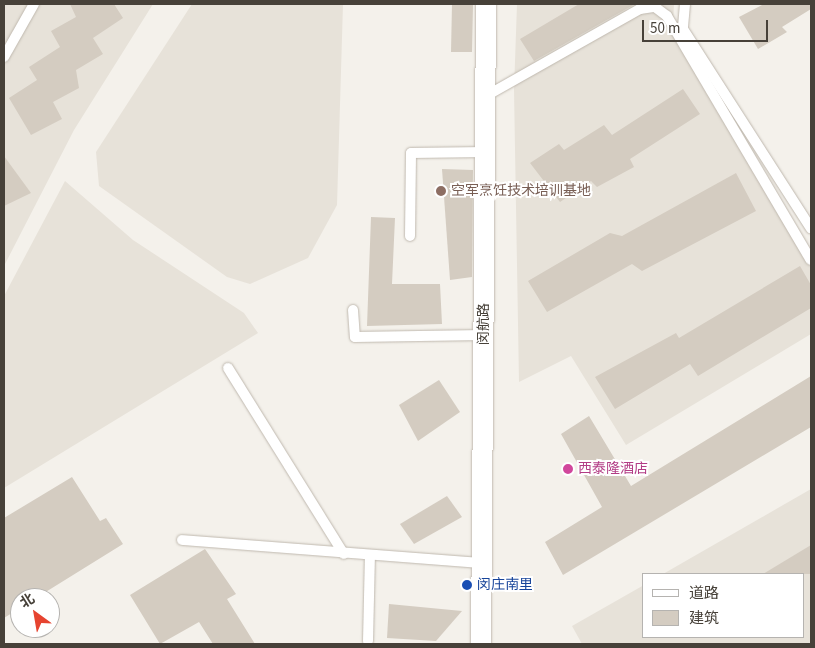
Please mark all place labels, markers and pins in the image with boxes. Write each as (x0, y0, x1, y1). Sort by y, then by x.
place label: 空军烹饪技术培训基地 (451, 183, 591, 199)
marker: 空军烹饪技术培训基地 (435, 185, 447, 197)
place label: 西泰隆酒店 (578, 461, 648, 477)
marker: 西泰隆酒店 (562, 463, 574, 475)
place label: 闵庄南里 (477, 577, 533, 593)
marker: 闵庄南里 (461, 579, 473, 591)

